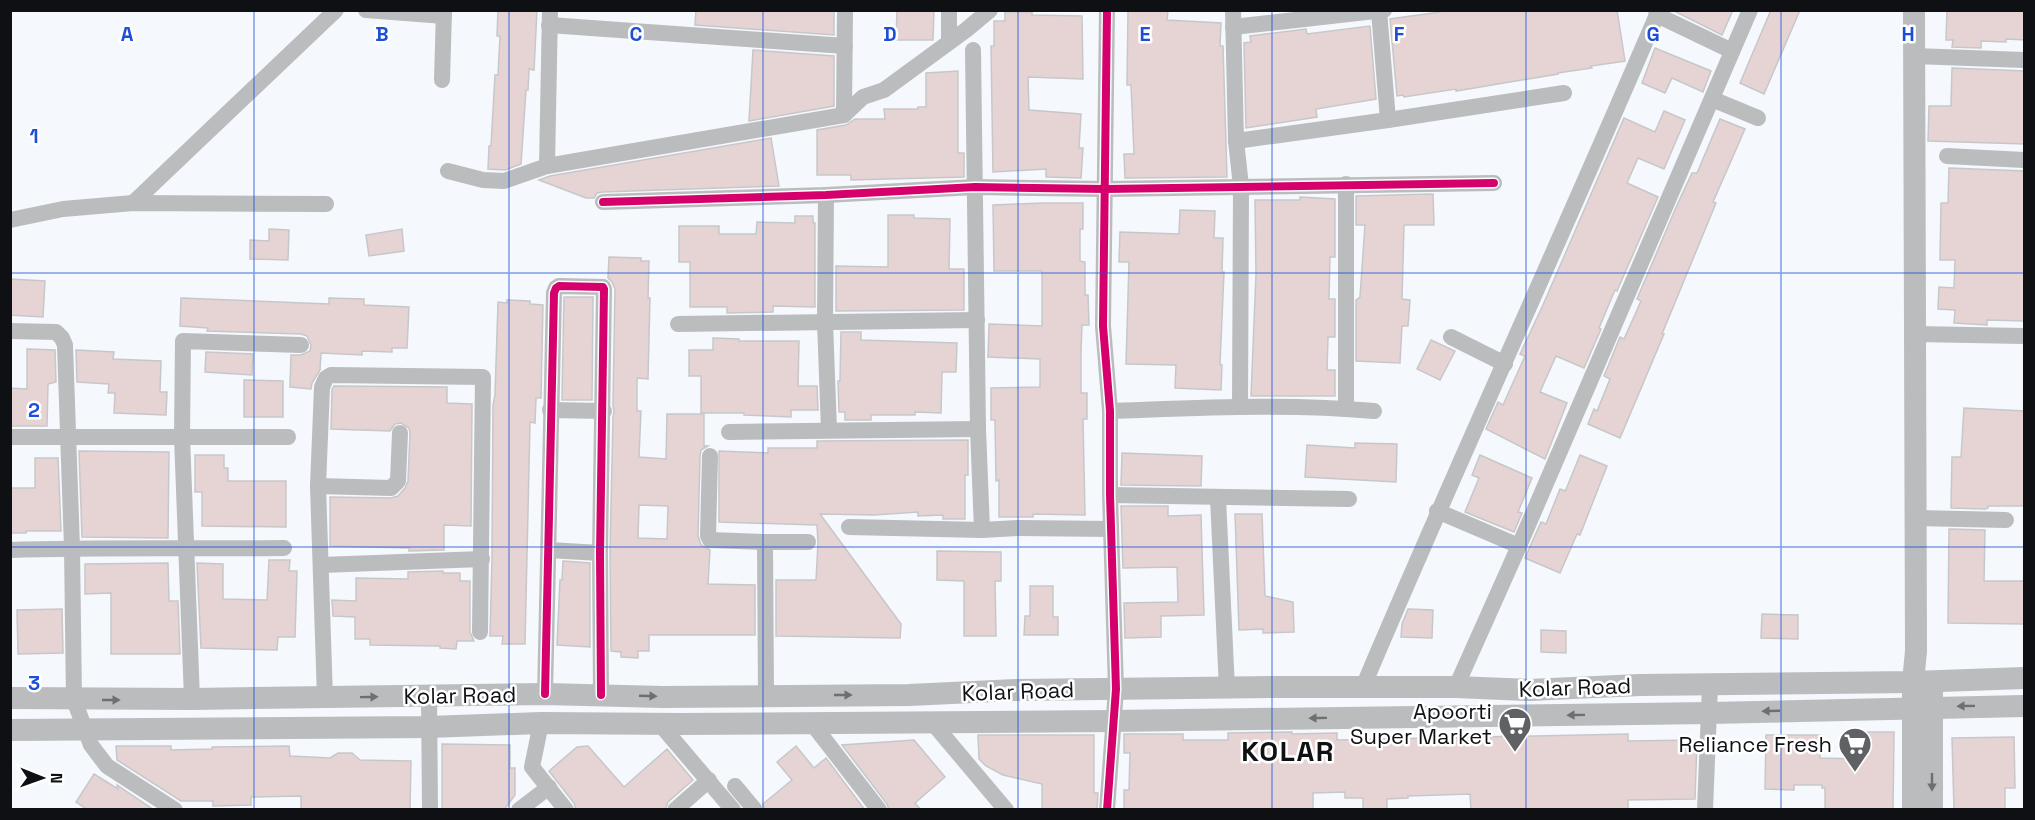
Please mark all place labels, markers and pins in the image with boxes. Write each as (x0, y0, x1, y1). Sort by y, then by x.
place label: Apoorti Super Market (1350, 697, 1492, 750)
supermarket icon: Apoorti Super Market (1497, 706, 1533, 753)
supermarket icon: Reliance Fresh (1837, 726, 1873, 773)
place label: Reliance Fresh (1678, 730, 1832, 758)

